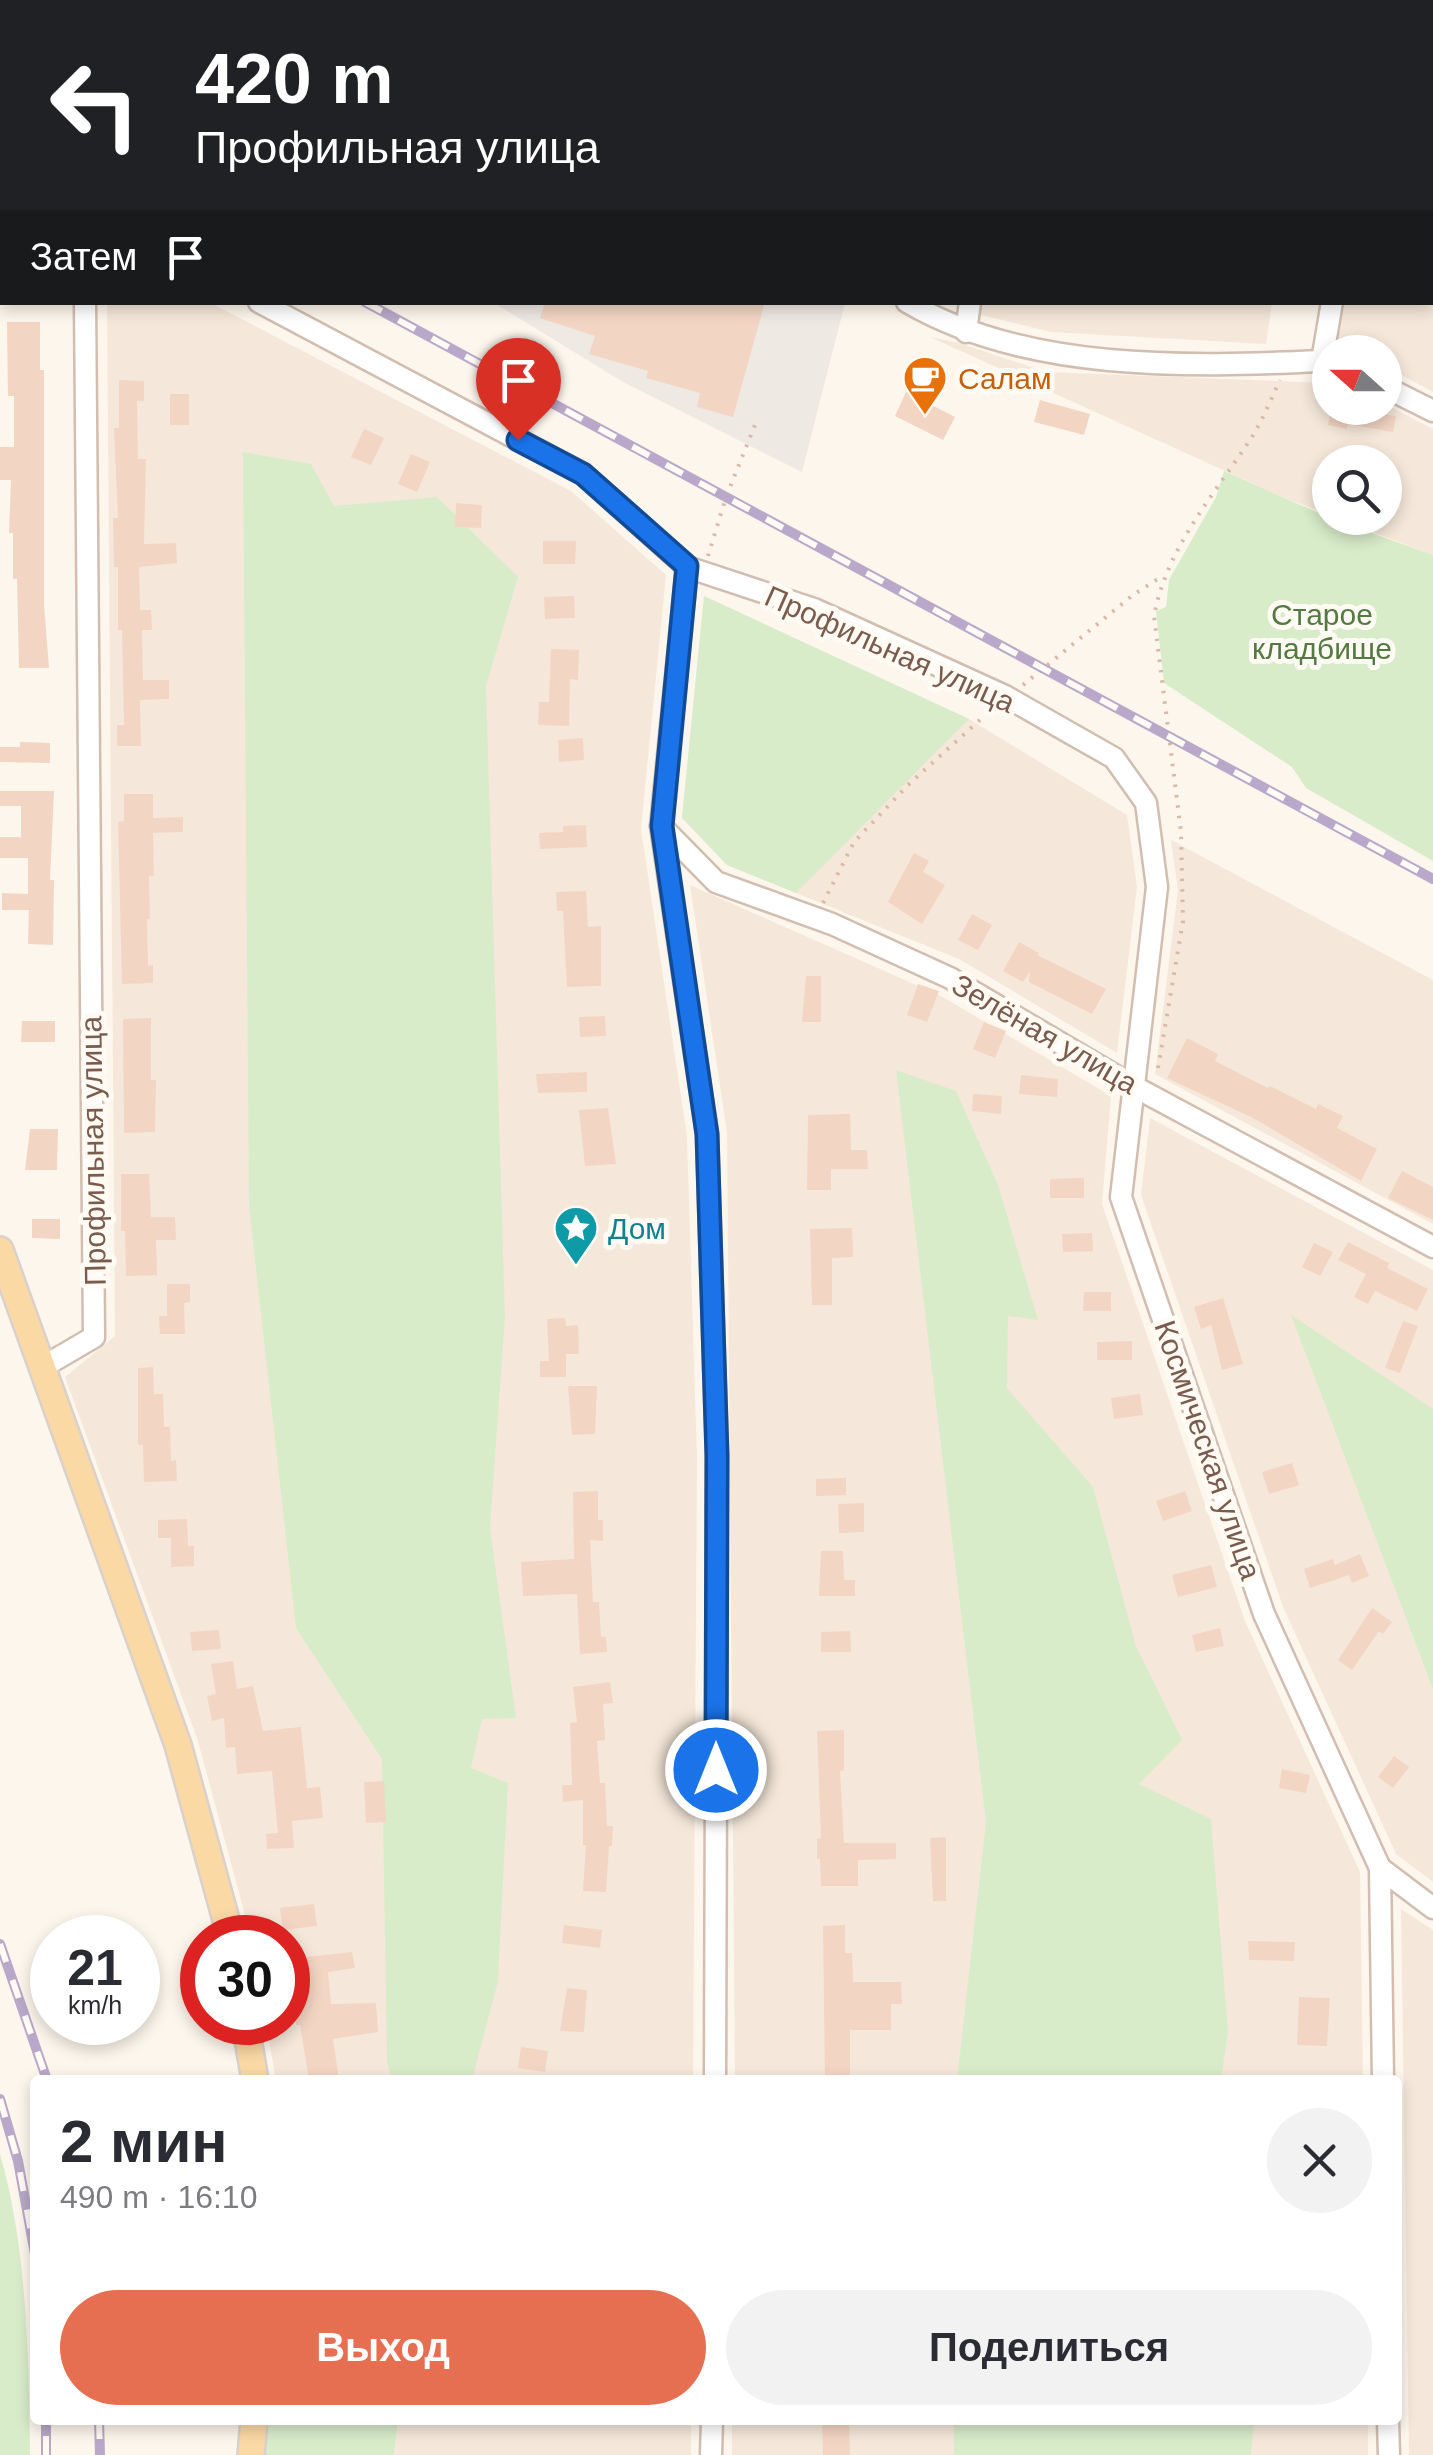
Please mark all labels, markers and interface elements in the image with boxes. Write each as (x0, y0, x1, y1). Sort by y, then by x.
icon: left (30, 40, 160, 170)
text: 420 m (195, 40, 393, 118)
text: Профильная улица (195, 122, 600, 173)
icon: arrive (158, 230, 213, 285)
text: Затем (30, 236, 138, 278)
north arrow (1312, 335, 1402, 425)
map controls (1312, 335, 1402, 535)
pin (476, 338, 561, 441)
icon: arrive (491, 353, 546, 408)
cafe icon: Салам (902, 355, 948, 416)
place label: Салам (958, 362, 1052, 395)
button: search (1312, 445, 1402, 535)
street label: Профильная улица (760, 579, 1020, 719)
park label: Старое кладбище (1252, 598, 1392, 665)
street label: Зелёная улица (947, 968, 1144, 1101)
street label: Профильная улица (74, 1016, 112, 1286)
place icon: Дом (553, 1205, 599, 1266)
place label: Дом (608, 1212, 666, 1245)
street label: Космическая улица (1148, 1316, 1268, 1584)
position arrow (664, 1718, 768, 1822)
speed limit sign: 30 (180, 1915, 310, 2045)
text: 21 (67, 1940, 123, 1996)
text: km/h (68, 1991, 122, 2019)
text: 2 мин (60, 2108, 228, 2175)
button: close (1267, 2108, 1372, 2213)
text: 490 m · 16:10 (60, 2179, 257, 2215)
button: Выход (60, 2290, 706, 2405)
button: Поделиться (726, 2290, 1372, 2405)

